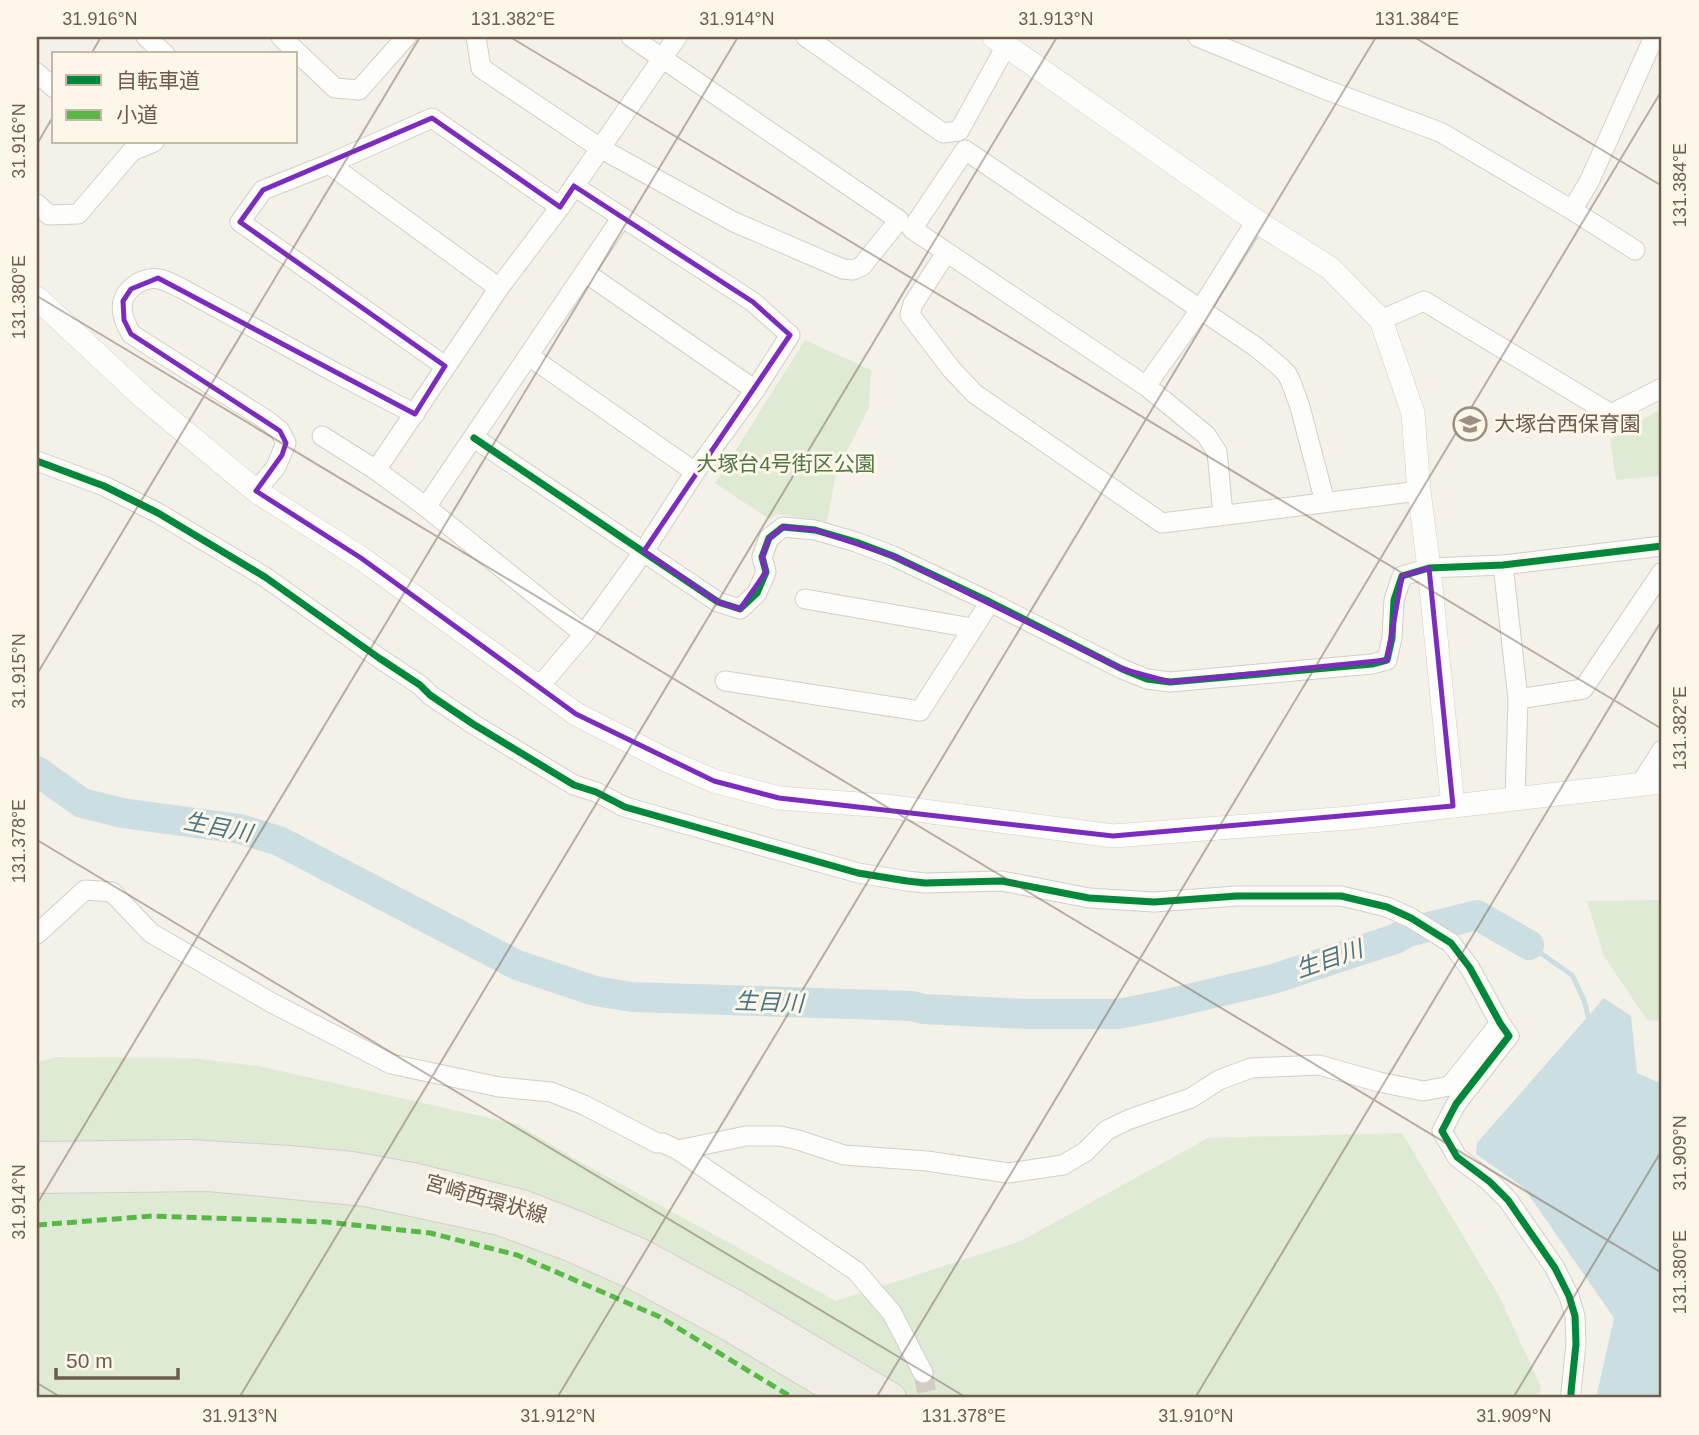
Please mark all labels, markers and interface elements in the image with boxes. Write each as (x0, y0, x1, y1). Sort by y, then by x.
text: 31.916°N (62, 9, 138, 29)
text: 131.382°E (471, 9, 555, 29)
text: 31.914°N (699, 9, 775, 29)
text: 31.913°N (1018, 9, 1094, 29)
text: 131.384°E (1375, 9, 1459, 29)
legend (52, 52, 298, 144)
text: 自転車道 (116, 69, 200, 92)
text: 31.916°N (9, 103, 29, 179)
text: 小道 (116, 103, 158, 126)
text: 131.384°E (1670, 143, 1690, 227)
text: 131.380°E (9, 255, 29, 339)
school or university icon: 大塚台西保育園 (1451, 405, 1489, 443)
place label: 大塚台西保育園 (1494, 412, 1641, 435)
park label: 大塚台4号街区公園 (696, 452, 876, 475)
text: 31.915°N (9, 633, 29, 709)
text: 131.382°E (1670, 686, 1690, 770)
text: 131.378°E (9, 799, 29, 883)
water label: 生目川 (182, 808, 257, 847)
water label: 生目川 (1292, 934, 1369, 983)
water label: 生目川 (734, 988, 807, 1016)
text: 31.909°N (1670, 1115, 1690, 1191)
text: 31.914°N (9, 1164, 29, 1240)
street label: 宮崎西環状線 (422, 1170, 550, 1227)
text: 131.380°E (1670, 1230, 1690, 1314)
scale bar (56, 1337, 178, 1381)
text: 50 m (66, 1349, 113, 1372)
text: 31.913°N (202, 1406, 278, 1426)
text: 31.912°N (520, 1406, 596, 1426)
text: 131.378°E (922, 1406, 1006, 1426)
text: 31.910°N (1158, 1406, 1234, 1426)
text: 31.909°N (1476, 1406, 1552, 1426)

